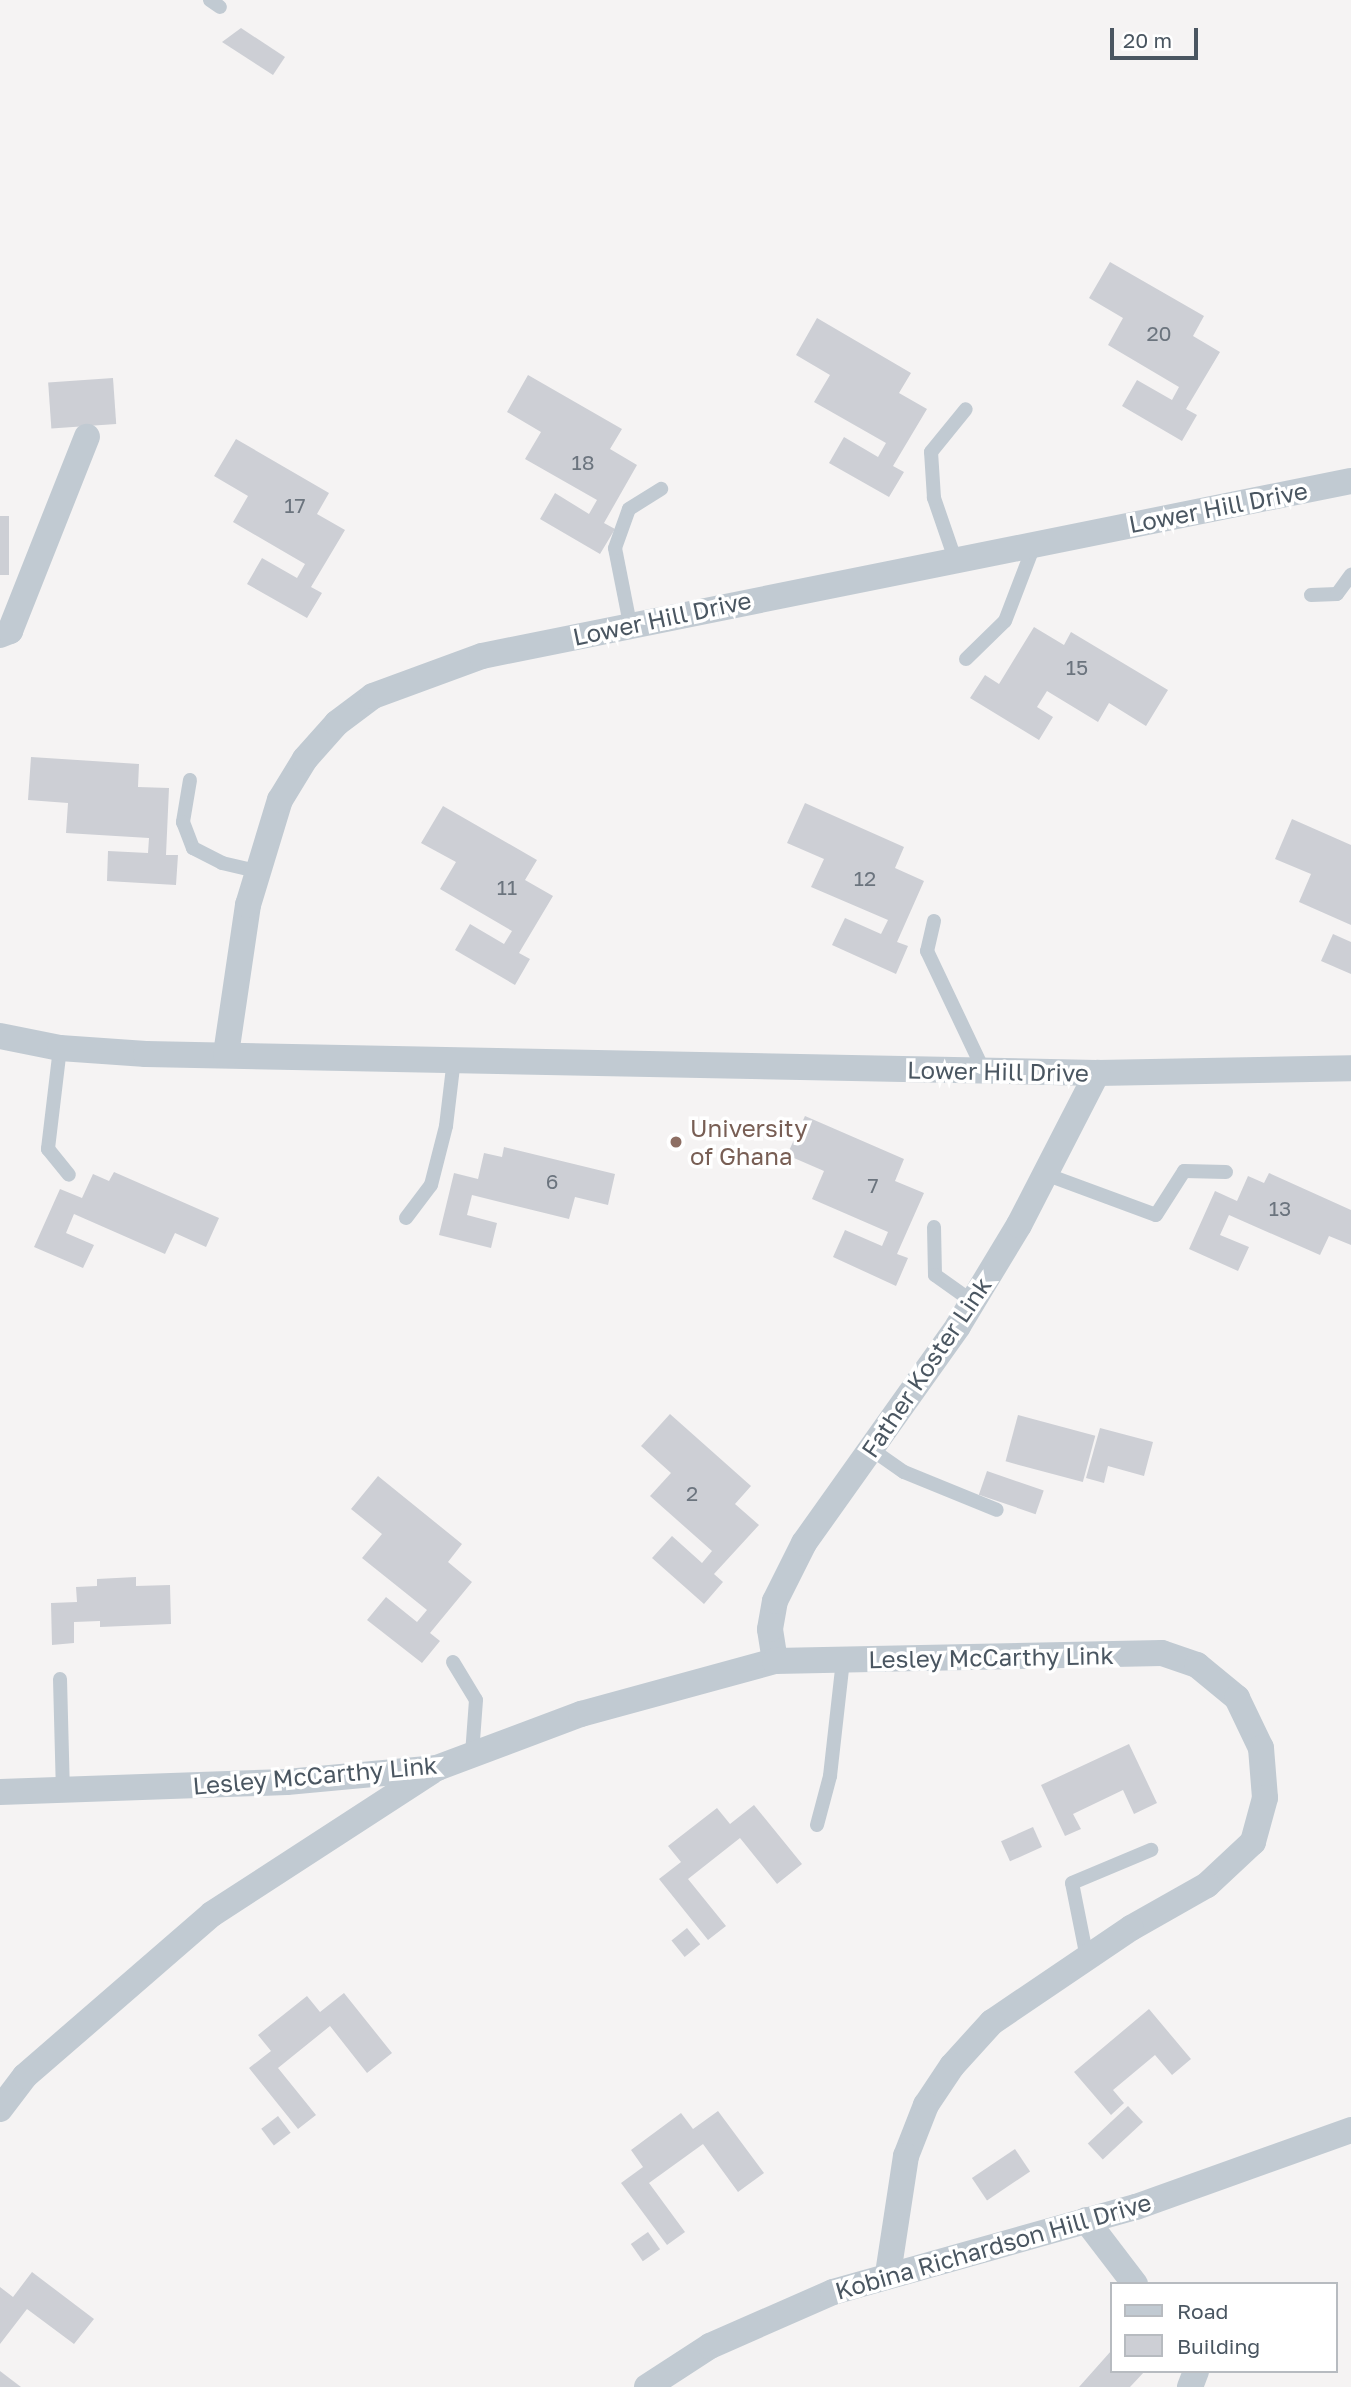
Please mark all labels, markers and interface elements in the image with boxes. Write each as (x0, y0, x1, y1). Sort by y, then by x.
scale bar (1113, 14, 1200, 58)
text: 20 m (1123, 27, 1172, 53)
house number: 20 (1146, 320, 1172, 346)
house number: 18 (572, 449, 594, 475)
street label: Lower Hill Drive (1126, 476, 1310, 538)
house number: 17 (284, 492, 306, 518)
street label: Lower Hill Drive (570, 585, 754, 651)
house number: 15 (1066, 654, 1088, 680)
house number: 12 (854, 865, 876, 891)
house number: 11 (497, 874, 517, 900)
street label: Lower Hill Drive (907, 1055, 1089, 1087)
place label: University of Ghana (690, 1114, 808, 1170)
marker: University of Ghana (668, 1134, 684, 1150)
house number: 6 (546, 1168, 558, 1194)
house number: 7 (867, 1172, 879, 1198)
house number: 13 (1269, 1195, 1291, 1221)
street label: Father Koster Link (855, 1271, 997, 1463)
house number: 2 (686, 1480, 698, 1506)
street label: Lesley McCarthy Link (868, 1640, 1114, 1674)
street label: Lesley McCarthy Link (191, 1750, 439, 1800)
street label: Kobina Richardson Hill Drive (832, 2187, 1154, 2305)
legend (1110, 2282, 1337, 2373)
text: Road (1177, 2298, 1228, 2324)
text: Building (1177, 2333, 1260, 2359)

